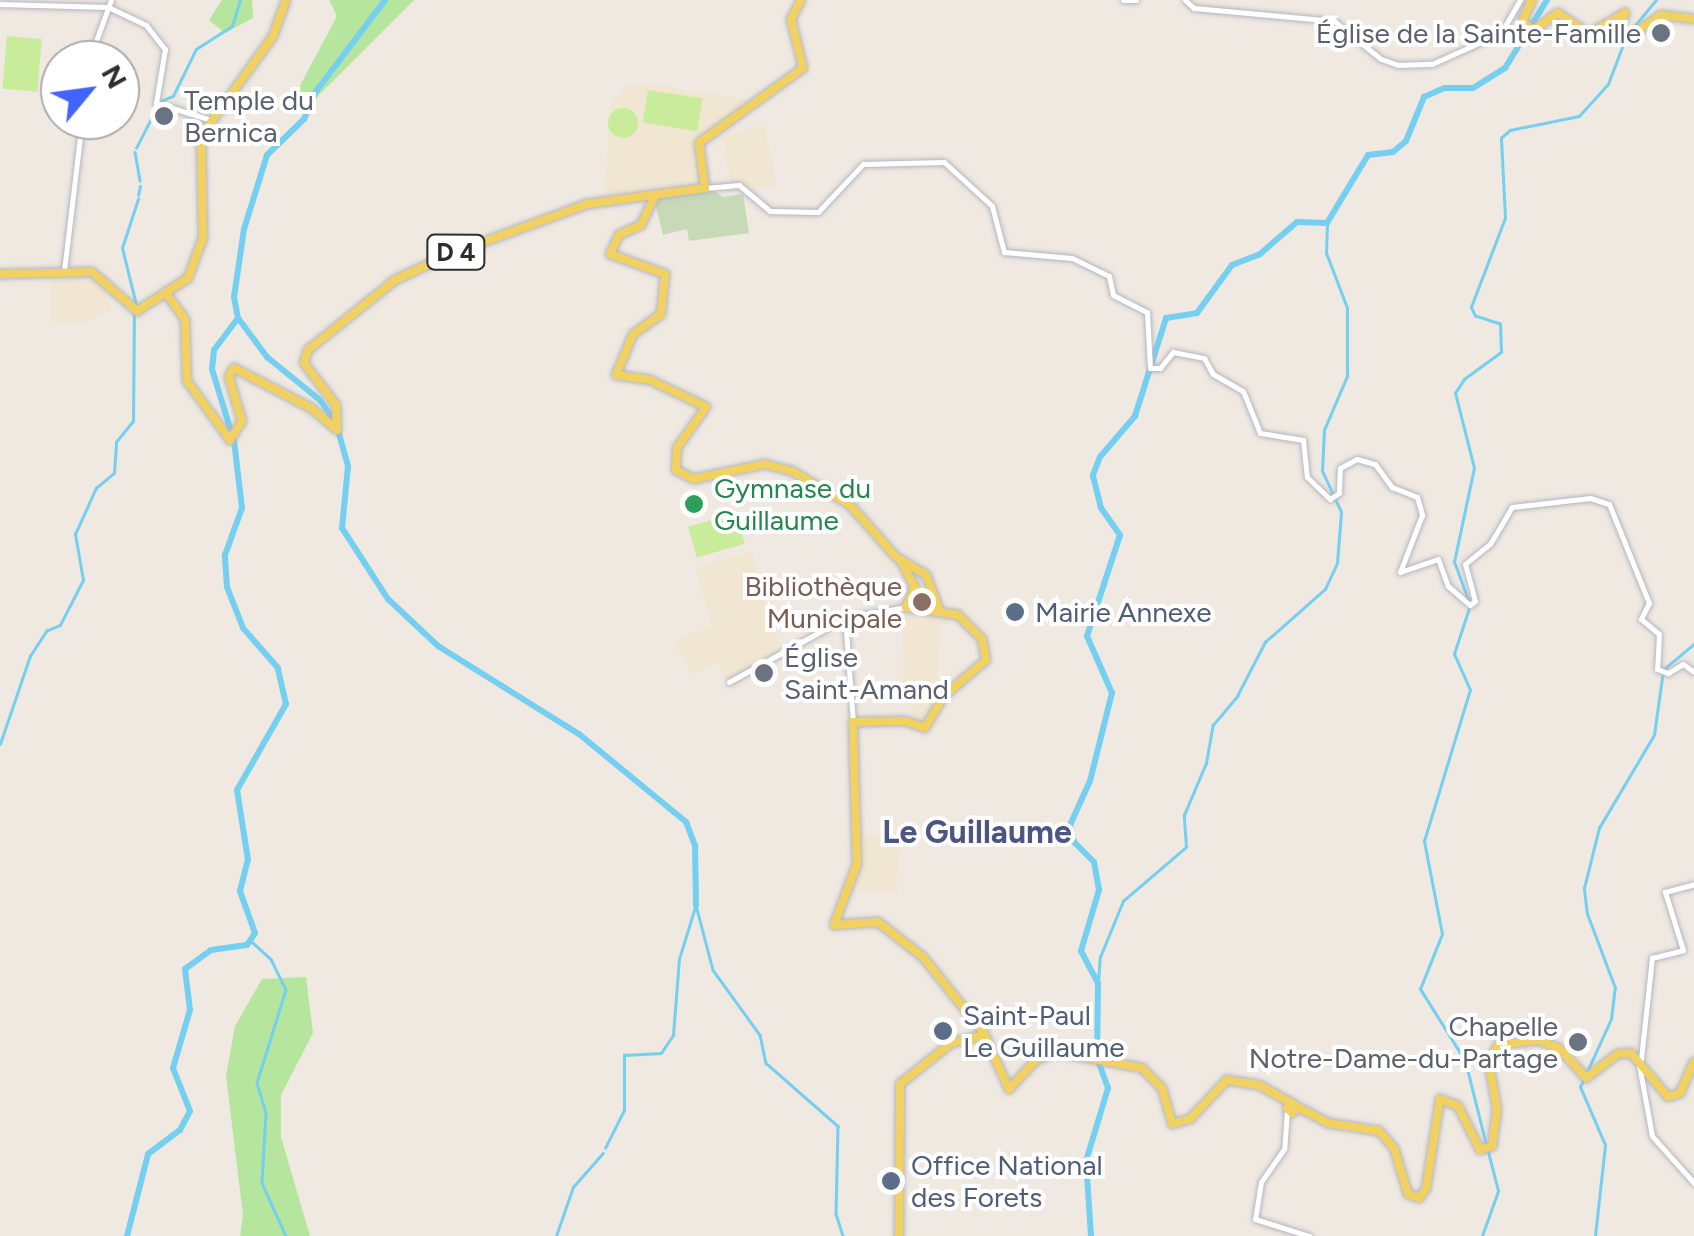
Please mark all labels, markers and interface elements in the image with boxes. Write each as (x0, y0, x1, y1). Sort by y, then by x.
place label: Église de la Sainte-Famille (1316, 16, 1641, 50)
marker: Église de la Sainte-Famille (1650, 22, 1672, 44)
north arrow (40, 40, 140, 140)
text: N (94, 59, 135, 94)
place label: Temple du Bernica (184, 83, 314, 149)
marker: Temple du Bernica (153, 105, 175, 127)
road number: D 4 (426, 232, 486, 272)
place label: Gymnase du Guillaume (714, 471, 871, 537)
marker: Gymnase du Guillaume (683, 493, 705, 515)
place label: Bibliothèque Municipale (744, 569, 902, 635)
marker: Bibliothèque Municipale (911, 591, 933, 613)
place label: Mairie Annexe (1035, 595, 1211, 629)
marker: Mairie Annexe (1004, 601, 1026, 623)
place label: Église Saint-Amand (784, 640, 949, 706)
marker: Église Saint-Amand (753, 662, 775, 684)
district label: Le Guillaume (882, 813, 1072, 851)
place label: Saint-Paul Le Guillaume (963, 998, 1125, 1064)
place label: Chapelle Notre-Dame-du-Partage (1249, 1009, 1558, 1075)
marker: Saint-Paul Le Guillaume (932, 1020, 954, 1042)
marker: Chapelle Notre-Dame-du-Partage (1567, 1031, 1589, 1053)
place label: Office National des Forets (911, 1148, 1103, 1214)
marker: Office National des Forets (880, 1170, 902, 1192)

